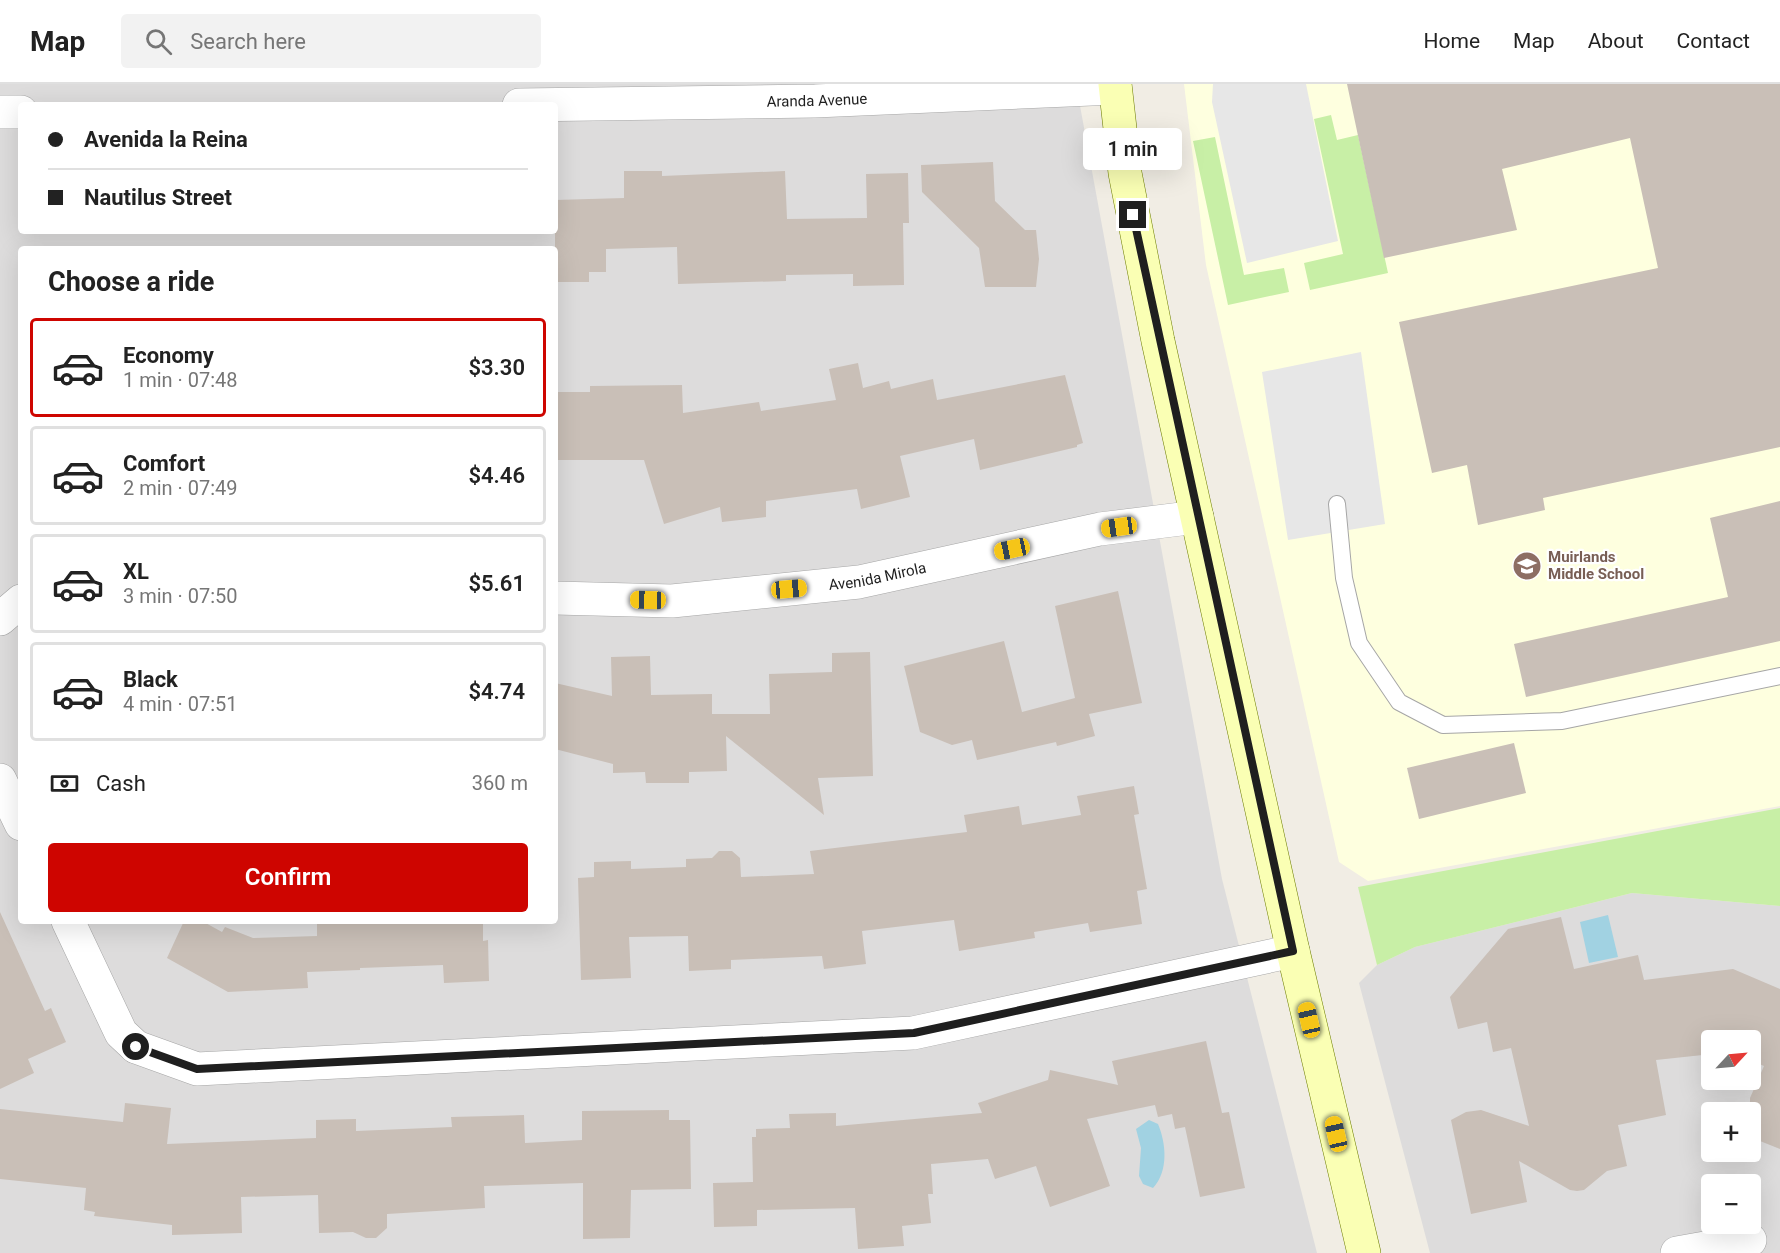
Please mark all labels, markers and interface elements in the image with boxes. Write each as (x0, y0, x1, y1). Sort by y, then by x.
search box (121, 14, 541, 68)
text: Map (30, 25, 85, 58)
icon: search (142, 25, 175, 58)
text: Search here (190, 29, 306, 54)
text: Home (1424, 29, 1480, 53)
text: Map (1513, 29, 1555, 53)
text: About (1588, 29, 1644, 53)
text: Contact (1677, 29, 1750, 53)
street label: Aranda Avenue (767, 90, 868, 111)
text: Avenida la Reina (84, 127, 248, 152)
callout: 1 min (1084, 128, 1182, 170)
text: 1 min (1107, 137, 1158, 161)
text: Nautilus Street (84, 185, 232, 210)
route end (1119, 201, 1146, 228)
text: Choose a ride (48, 266, 214, 298)
icon: car (51, 341, 105, 395)
text: Economy (123, 343, 214, 368)
text: $3.30 (468, 355, 525, 380)
text: 1 min · 07:48 (123, 368, 238, 392)
icon: car (51, 449, 105, 503)
text: Comfort (123, 451, 205, 476)
text: $4.46 (468, 463, 525, 488)
text: 2 min · 07:49 (123, 476, 238, 500)
car (1100, 516, 1138, 538)
car (993, 536, 1031, 562)
place label: Muirlands Middle School (1548, 548, 1644, 583)
school or university icon: Muirlands Middle School (1511, 550, 1543, 582)
icon: car (51, 557, 105, 611)
street label: Avenida Mirola (828, 558, 928, 594)
text: XL (123, 559, 149, 584)
text: $5.61 (468, 571, 525, 596)
car (770, 578, 808, 600)
text: 3 min · 07:50 (123, 584, 238, 608)
car (630, 591, 666, 609)
icon: car (51, 665, 105, 719)
text: Black (123, 667, 178, 692)
text: $4.74 (468, 679, 525, 704)
text: 4 min · 07:51 (123, 692, 238, 716)
icon: cash (48, 767, 81, 800)
text: Cash (96, 771, 146, 796)
text: 360 m (472, 771, 528, 795)
button: Confirm (48, 843, 528, 912)
car (1296, 1000, 1322, 1040)
north arrow (1701, 1030, 1761, 1090)
map controls (1701, 1030, 1761, 1234)
route start (122, 1033, 149, 1060)
button: + (1701, 1102, 1761, 1162)
car (1323, 1114, 1349, 1154)
button: − (1701, 1174, 1761, 1234)

